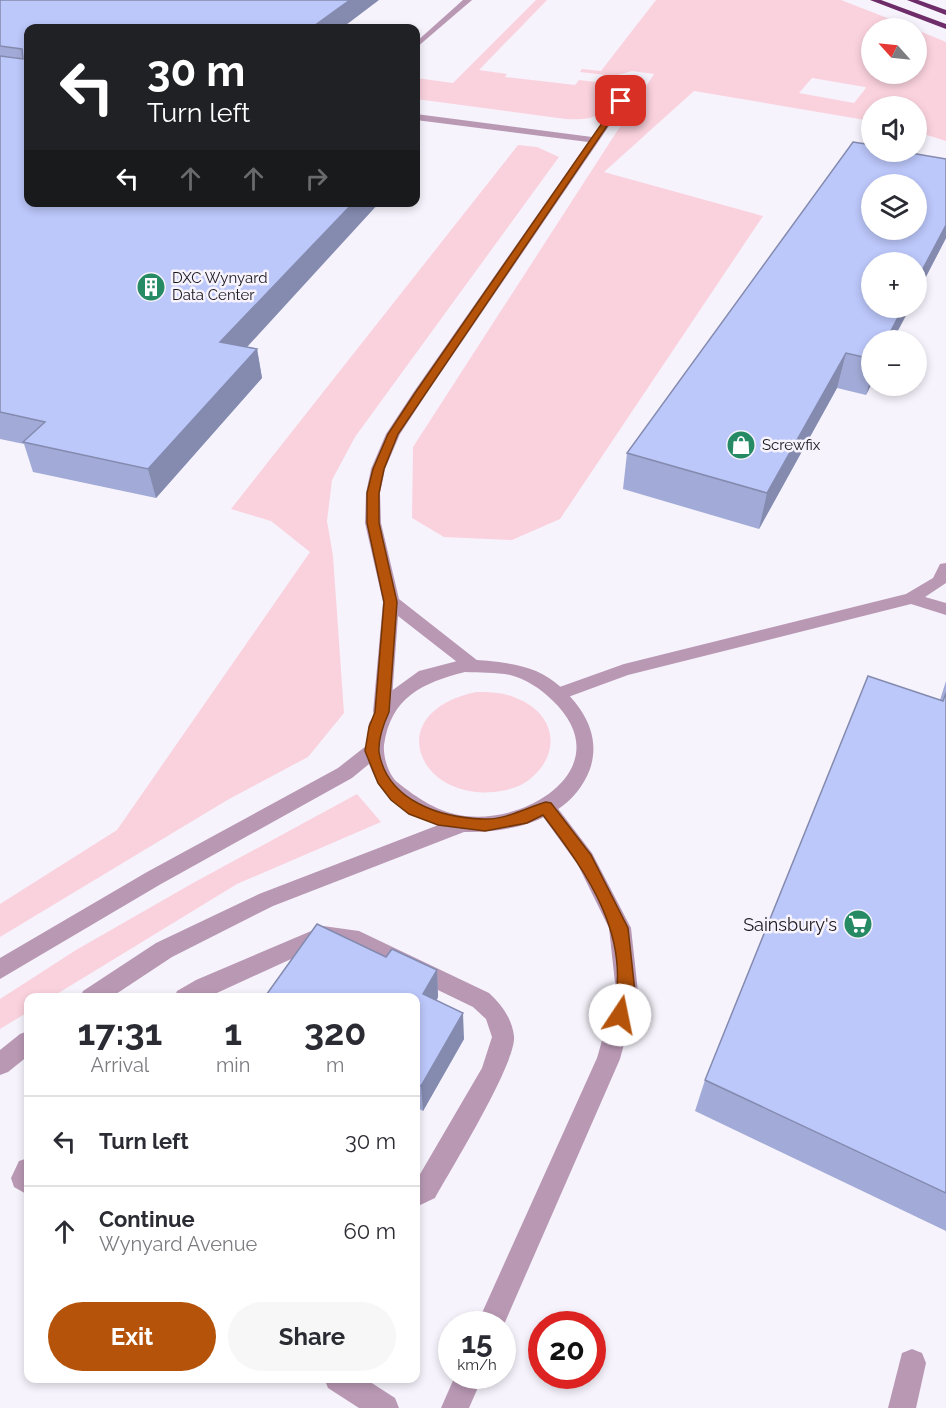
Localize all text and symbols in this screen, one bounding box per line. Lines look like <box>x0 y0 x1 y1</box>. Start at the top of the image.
north arrow <box>861 18 927 84</box>
map controls <box>861 18 927 396</box>
text: 30 m <box>147 47 245 96</box>
icon: left <box>48 48 126 126</box>
pin <box>595 75 646 126</box>
icon: arrive <box>604 84 637 117</box>
button: sound <box>861 96 927 162</box>
text: Turn left <box>147 97 250 128</box>
icon: left <box>111 162 144 195</box>
icon: ahead <box>174 162 207 195</box>
icon: ahead <box>237 162 270 195</box>
icon: right <box>300 162 333 195</box>
button: layers <box>861 174 927 240</box>
button: + <box>861 252 927 318</box>
place label: DXC Wynyard Data Center <box>172 269 268 304</box>
building icon: DXC Wynyard Data Center <box>135 271 167 303</box>
button: − <box>861 330 927 396</box>
shop icon: Screwfix <box>725 429 757 461</box>
place label: Screwfix <box>762 436 821 454</box>
supermarket icon: Sainsbury's <box>842 908 874 940</box>
place label: Sainsbury's <box>743 914 837 935</box>
position arrow <box>588 983 652 1047</box>
text: 17:31 <box>78 1011 162 1053</box>
text: 1 <box>224 1011 242 1053</box>
text: 320 <box>304 1011 366 1053</box>
text: Arrival <box>91 1053 149 1077</box>
text: min <box>216 1053 250 1077</box>
text: m <box>326 1053 344 1077</box>
icon: left <box>48 1125 81 1158</box>
text: Turn left <box>99 1128 189 1154</box>
text: 30 m <box>345 1128 396 1154</box>
text: Continue <box>99 1206 195 1232</box>
icon: ahead <box>48 1215 81 1248</box>
text: 60 m <box>343 1218 396 1244</box>
text: Wynyard Avenue <box>99 1232 257 1256</box>
button: Exit <box>48 1302 216 1371</box>
button: Share <box>228 1302 396 1371</box>
speed limit sign: 20 <box>528 1311 606 1389</box>
text: 15 <box>461 1325 493 1360</box>
text: km/h <box>457 1356 497 1374</box>

